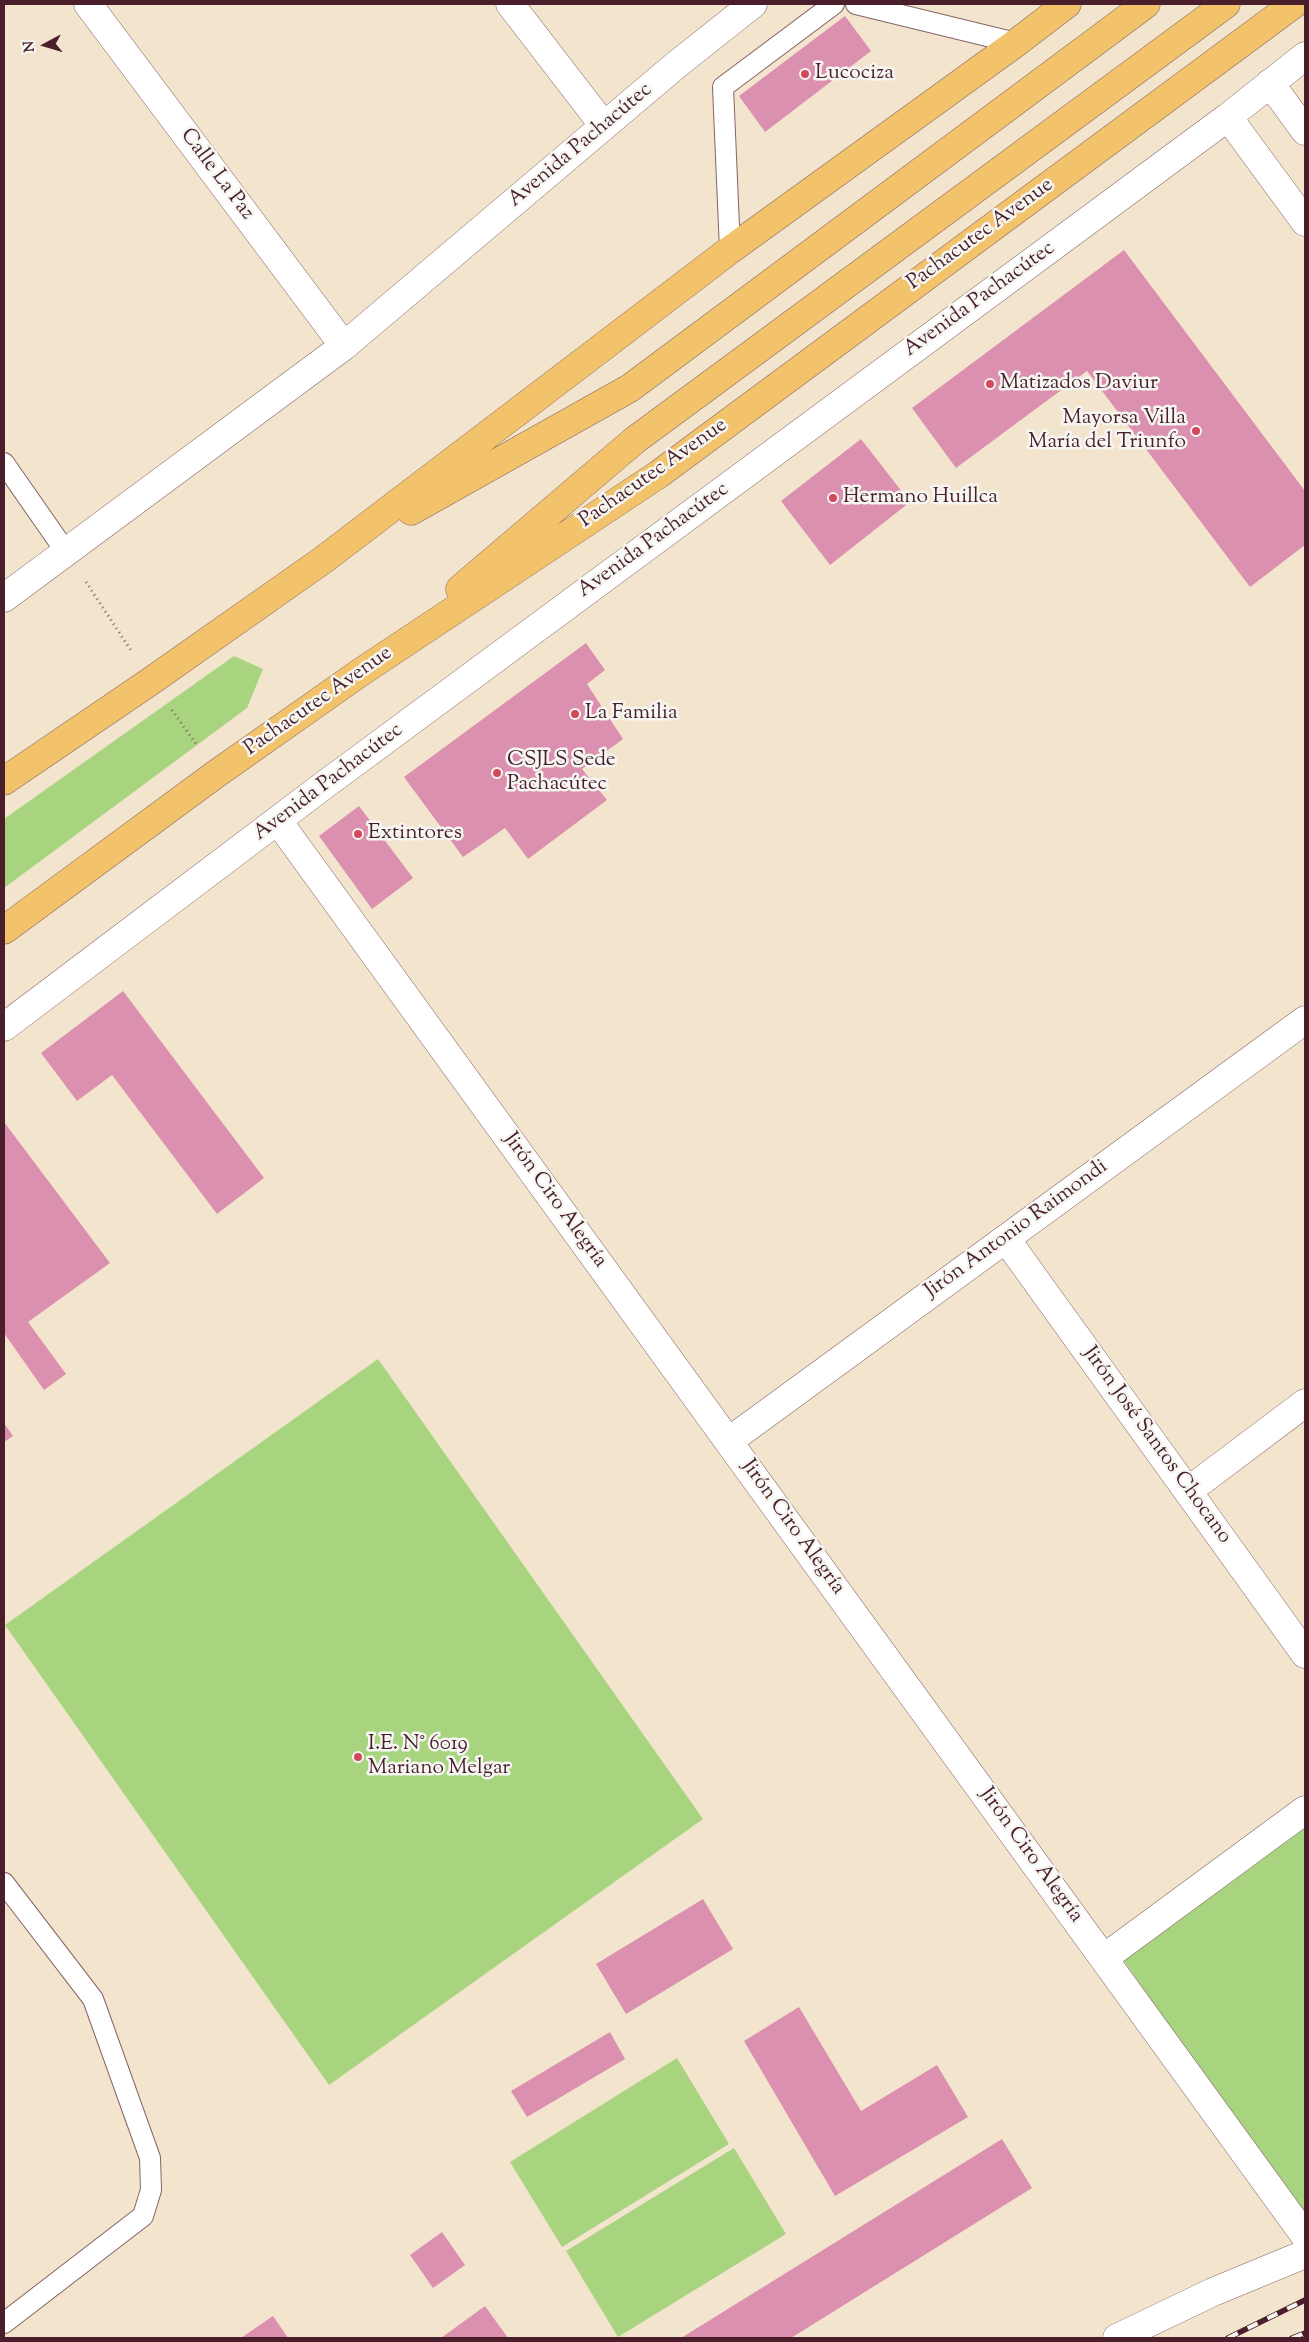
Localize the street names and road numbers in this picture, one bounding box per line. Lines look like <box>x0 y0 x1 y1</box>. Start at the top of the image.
street label: Avenida Pachacútec <box>504 78 658 214</box>
street label: Calle La Paz <box>173 124 259 226</box>
street label: Pachacutec Avenue <box>903 173 1059 297</box>
street label: Avenida Pachacútec <box>900 237 1060 363</box>
street label: Pachacutec Avenue <box>575 414 733 534</box>
street label: Avenida Pachacútec <box>574 478 734 604</box>
street label: Pachacutec Avenue <box>240 642 398 762</box>
street label: Avenida Pachacútec <box>249 719 409 847</box>
street label: Jirón Ciro Alegría <box>497 1129 611 1273</box>
street label: Jirón Antonio Raimondi <box>921 1155 1113 1305</box>
street label: Jirón José Santos Chocano <box>1076 1343 1236 1549</box>
street label: Jirón Ciro Alegría <box>735 1456 849 1600</box>
street label: Jirón Ciro Alegría <box>973 1784 1087 1928</box>

